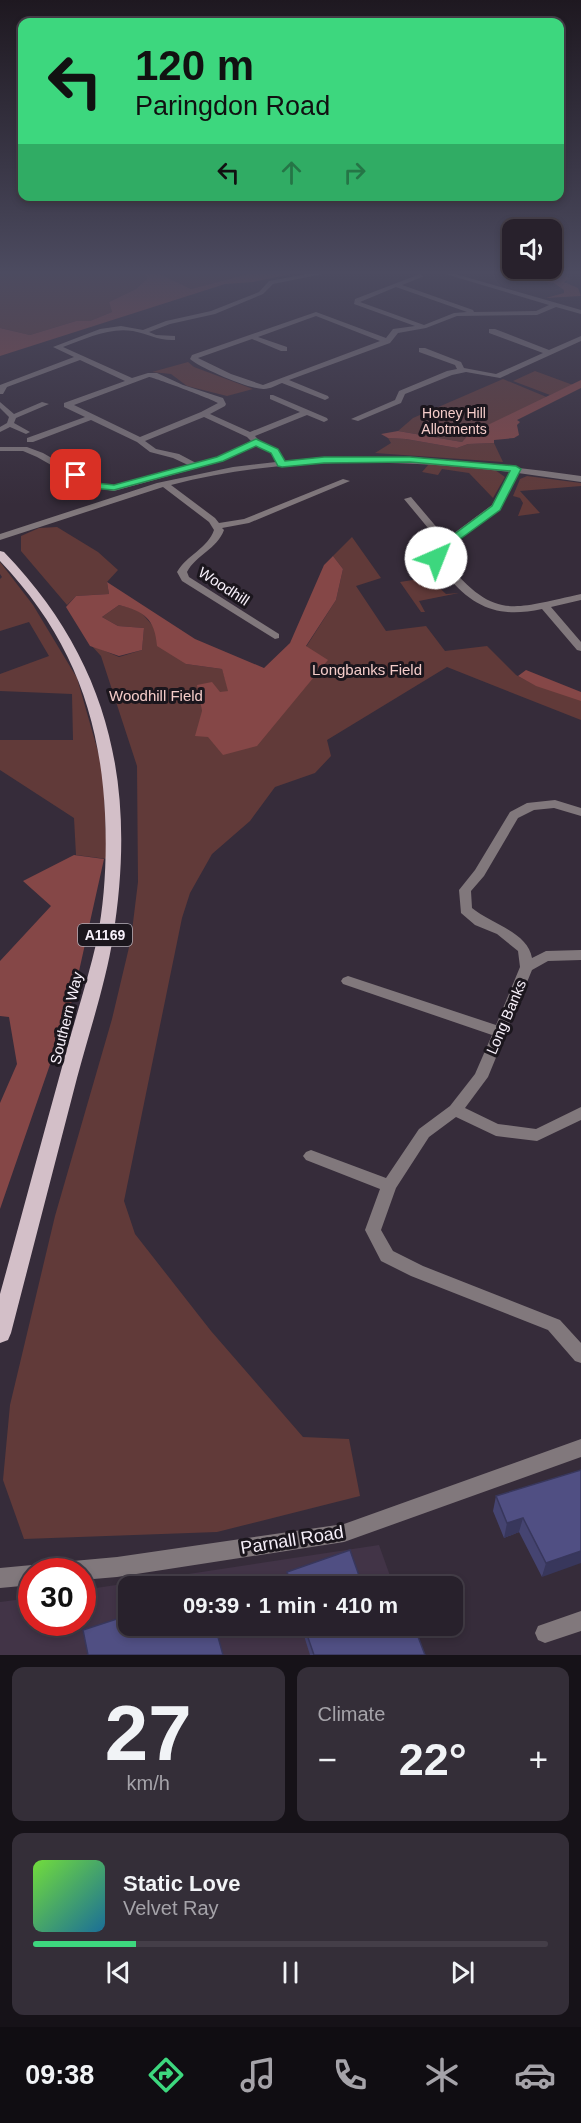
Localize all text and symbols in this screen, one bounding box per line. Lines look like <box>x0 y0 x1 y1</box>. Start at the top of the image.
icon: left <box>36 42 114 120</box>
text: 120 m <box>135 42 254 89</box>
text: Paringdon Road <box>135 91 330 121</box>
icon: left <box>212 156 245 189</box>
icon: ahead <box>275 156 308 189</box>
icon: right <box>338 156 371 189</box>
map controls <box>502 219 562 279</box>
button: sound <box>502 219 562 279</box>
park label: Honey Hill Allotments <box>421 405 487 437</box>
pin <box>50 449 101 500</box>
icon: arrive <box>59 458 92 491</box>
position arrow <box>404 526 468 590</box>
street label: Woodhill <box>195 563 253 609</box>
park label: Longbanks Field <box>312 661 422 678</box>
park label: Woodhill Field <box>109 687 203 704</box>
road number: A1169 <box>78 924 132 946</box>
street label: Southern Way <box>46 970 86 1066</box>
street label: Long Banks <box>483 977 529 1057</box>
street label: Parnall Road <box>239 1522 345 1558</box>
speed limit sign: 30 <box>18 1558 96 1636</box>
text: 09:39 · 1 min · 410 m <box>183 1593 398 1618</box>
text: 27 <box>105 1689 192 1777</box>
text: Climate <box>318 1703 385 1725</box>
text: 22° <box>399 1734 467 1785</box>
text: − <box>318 1741 337 1778</box>
text: + <box>529 1741 548 1778</box>
text: km/h <box>127 1772 170 1794</box>
text: Static Love <box>123 1871 240 1896</box>
text: Velvet Ray <box>123 1897 219 1919</box>
icon: previous <box>102 1956 135 1989</box>
icon: pause <box>274 1956 307 1989</box>
icon: next <box>446 1956 479 1989</box>
icon: directions <box>145 2054 187 2096</box>
icon: music <box>237 2054 279 2096</box>
icon: phone <box>329 2054 371 2096</box>
icon: climate <box>421 2054 463 2096</box>
icon: car <box>514 2054 556 2096</box>
text: 09:38 <box>25 2060 94 2090</box>

